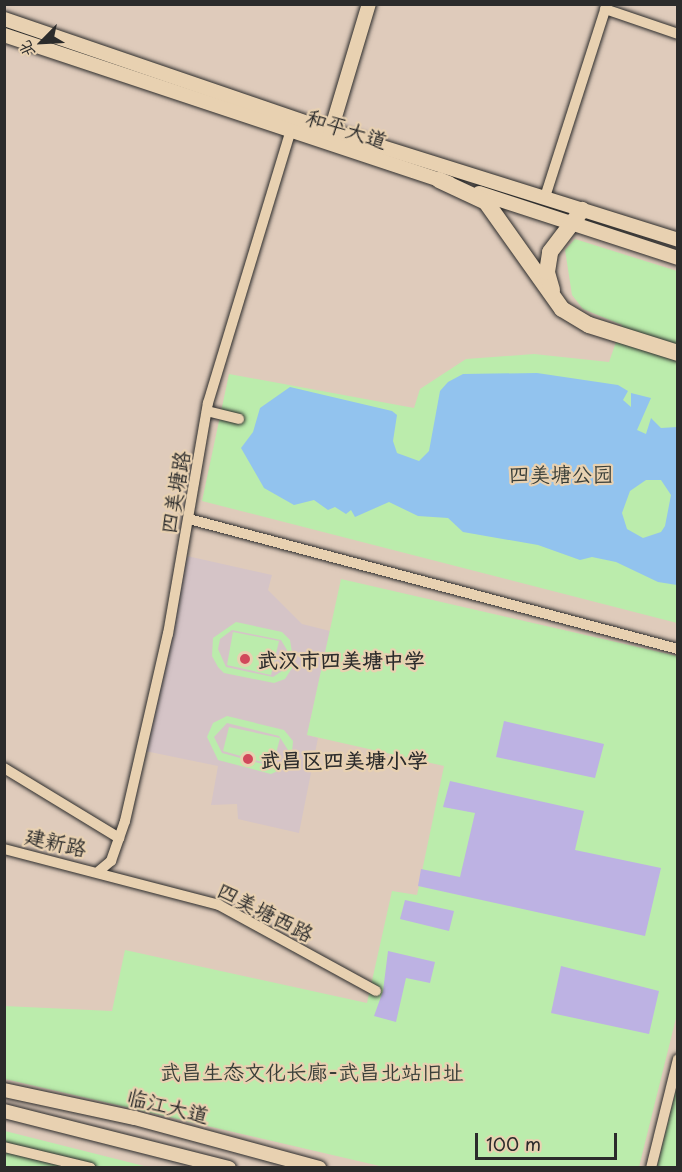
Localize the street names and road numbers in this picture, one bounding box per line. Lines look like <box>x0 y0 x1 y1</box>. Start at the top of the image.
street label: 和平大道 <box>303 103 391 153</box>
street label: 四美塘路 <box>154 448 194 536</box>
street label: 建新路 <box>22 822 90 860</box>
street label: 四美塘西路 <box>214 876 318 946</box>
street label: 临江大道 <box>124 1083 212 1127</box>

